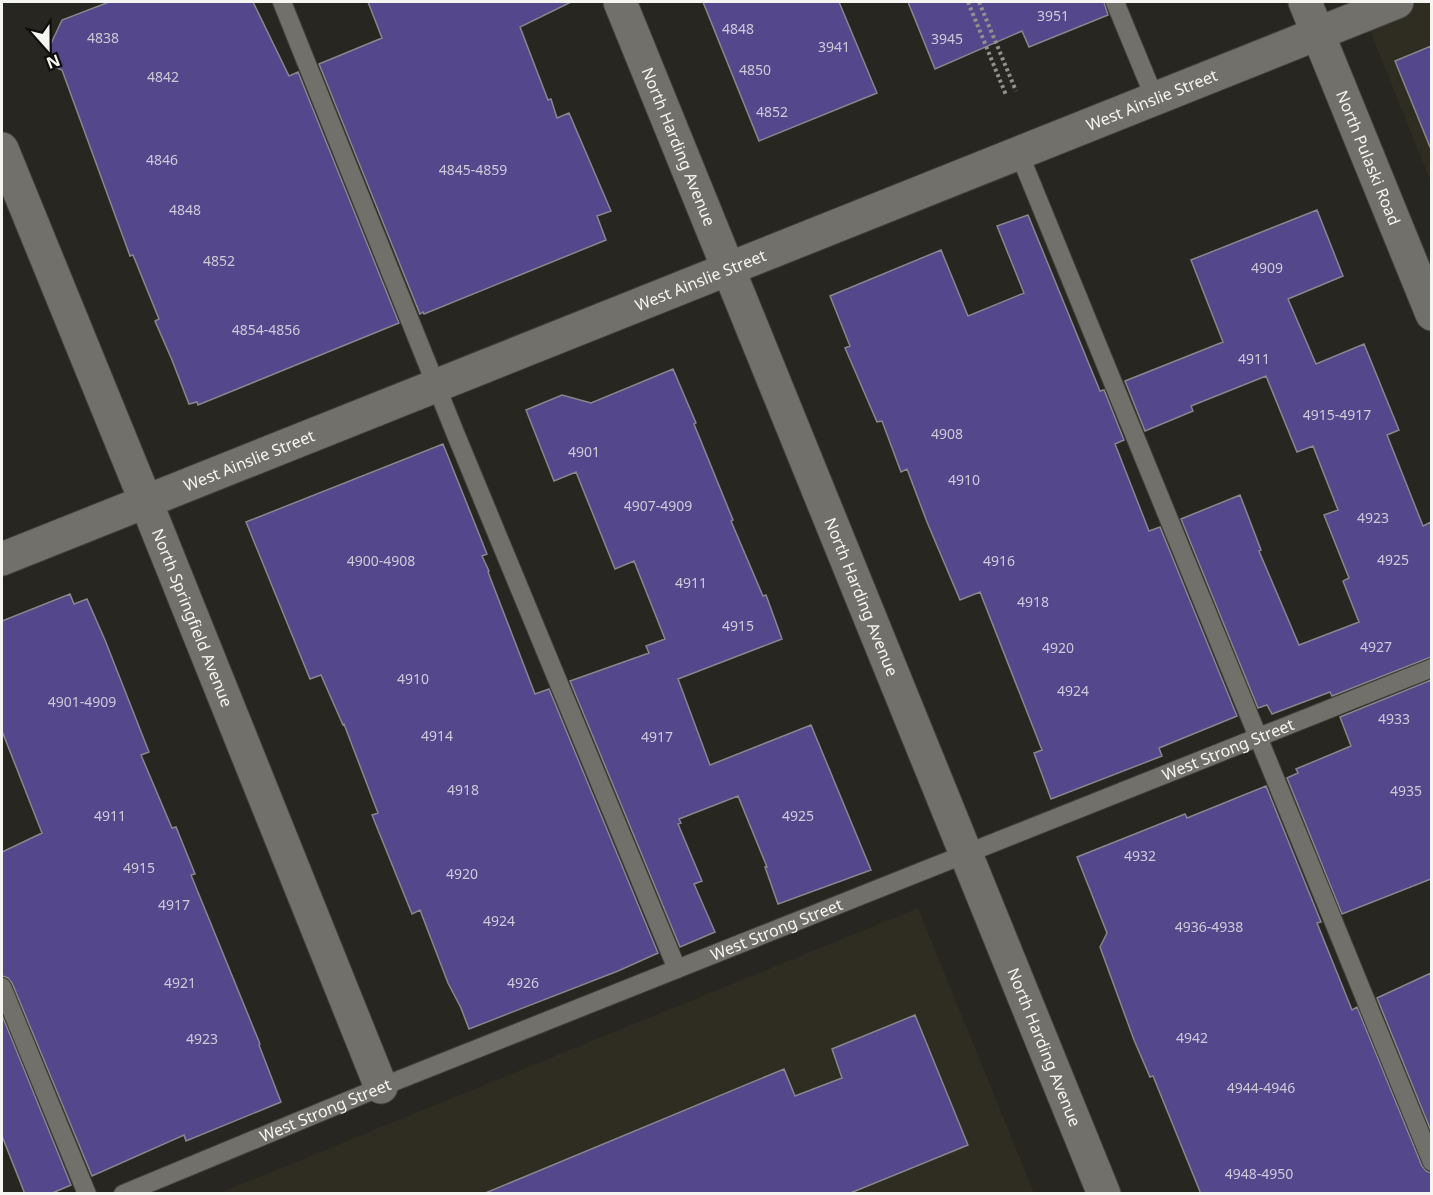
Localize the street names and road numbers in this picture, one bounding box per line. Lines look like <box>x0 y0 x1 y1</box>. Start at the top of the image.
street label: North Harding Avenue <box>637 64 721 229</box>
street label: West Ainslie Street <box>1083 64 1221 136</box>
street label: North Pulaski Road <box>1331 87 1406 228</box>
street label: West Ainslie Street <box>632 244 769 316</box>
street label: West Ainslie Street <box>180 424 318 496</box>
street label: North Harding Avenue <box>819 514 904 680</box>
street label: North Springfield Avenue <box>147 525 238 710</box>
street label: West Strong Street <box>1159 713 1297 786</box>
street label: West Strong Street <box>707 893 846 966</box>
street label: North Harding Avenue <box>1002 964 1086 1130</box>
street label: West Strong Street <box>256 1073 394 1147</box>

